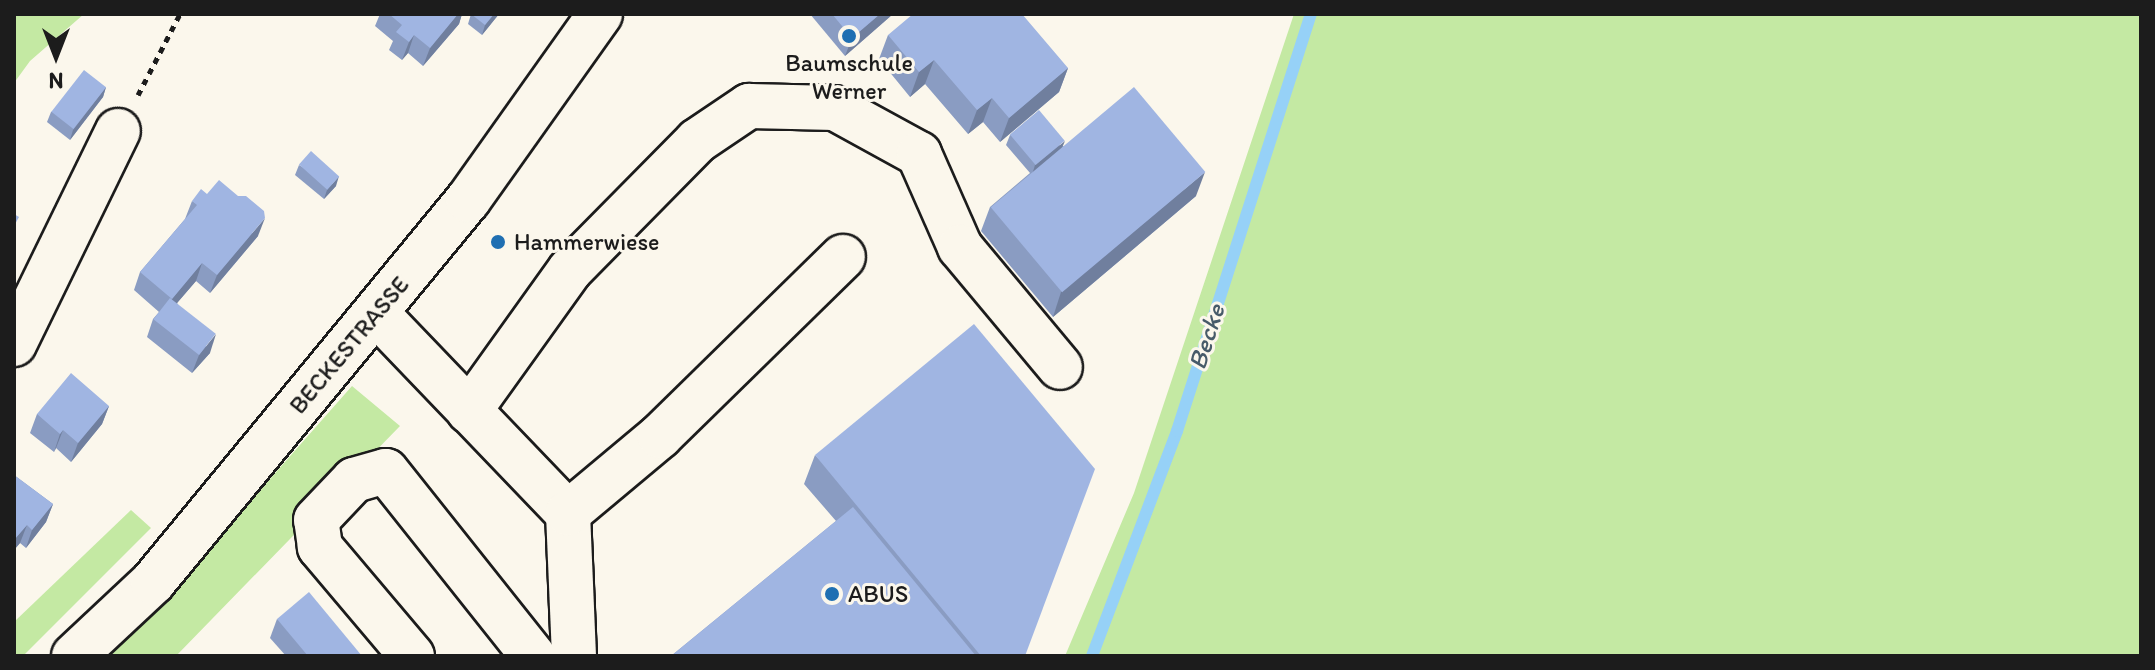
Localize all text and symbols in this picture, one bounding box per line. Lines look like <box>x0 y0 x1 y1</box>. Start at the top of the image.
north arrow <box>16 16 96 96</box>
marker: Baumschule Werner <box>840 27 858 45</box>
place label: Baumschule Werner <box>785 49 913 105</box>
text: N <box>49 67 63 94</box>
place label: Hammerwiese <box>514 228 660 256</box>
marker: Hammerwiese <box>489 233 507 251</box>
street label: BECKESTRASSE <box>283 271 415 419</box>
water label: Becke <box>1182 300 1232 374</box>
place label: ABUS <box>848 580 908 608</box>
marker: ABUS <box>823 585 841 603</box>

